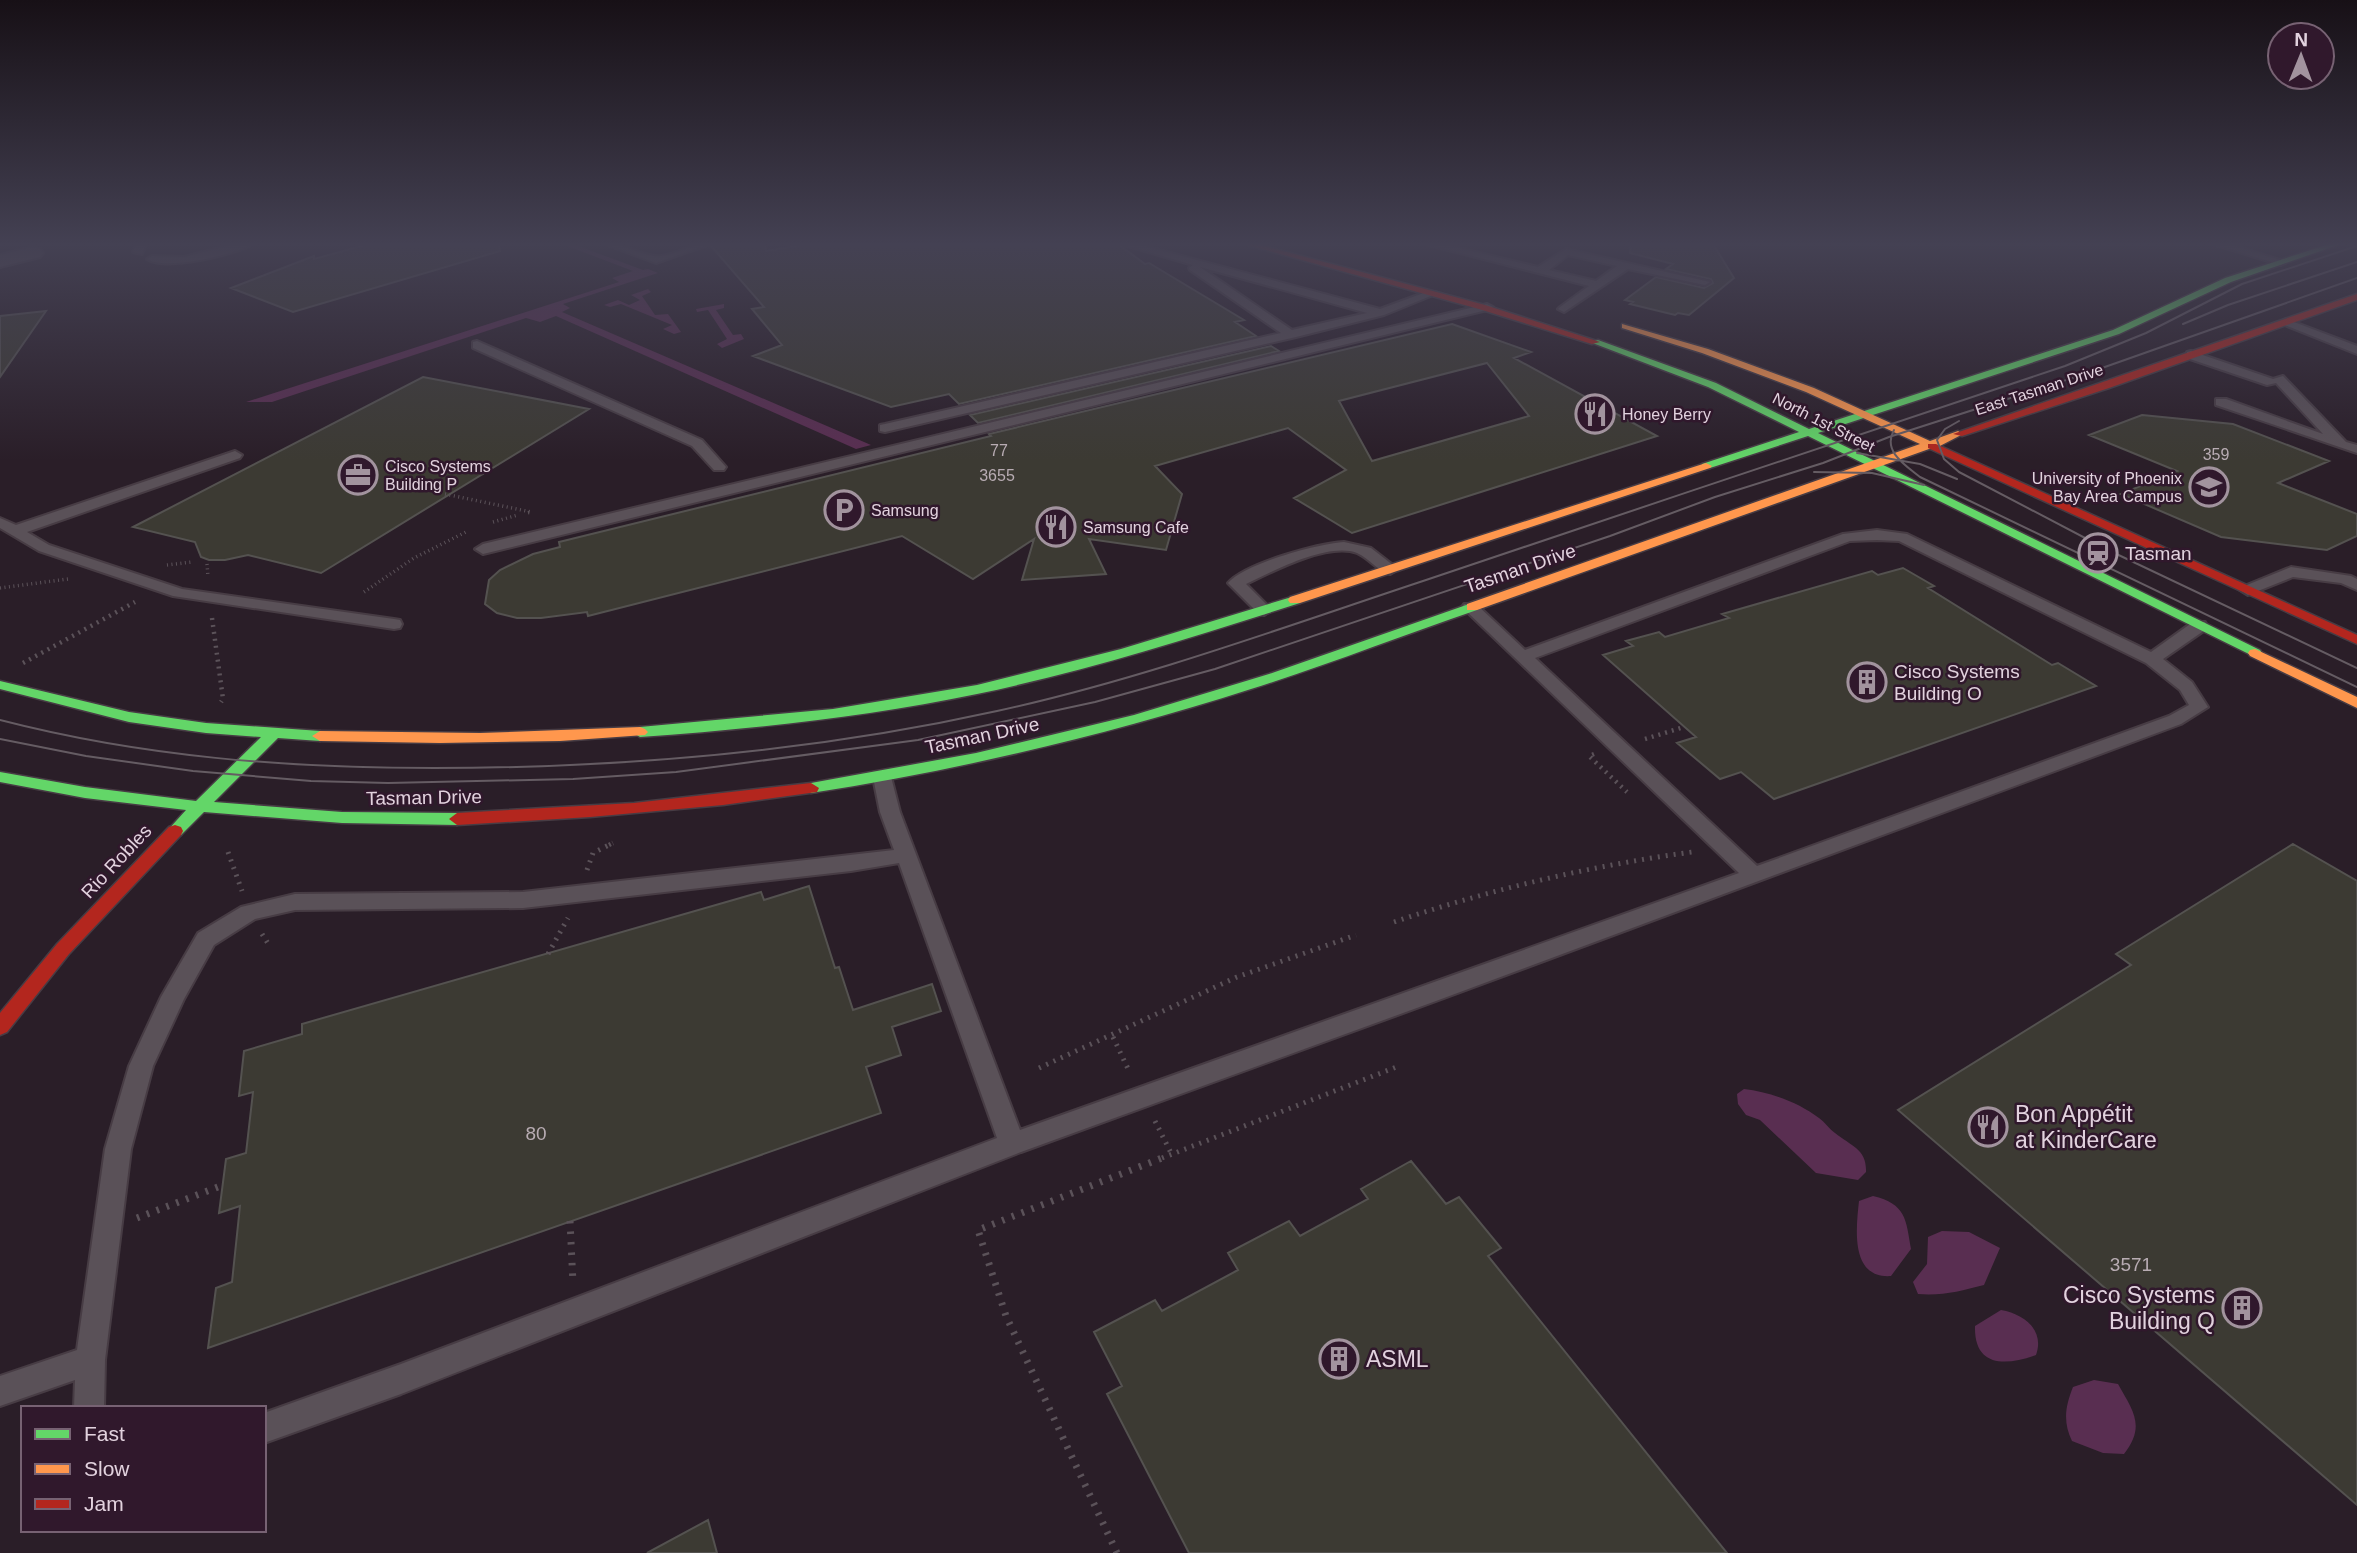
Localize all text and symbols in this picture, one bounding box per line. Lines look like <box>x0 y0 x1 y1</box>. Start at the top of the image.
north arrow <box>2266 21 2336 91</box>
text: N <box>2294 29 2308 50</box>
street label: East Tasman Drive <box>1973 361 2106 418</box>
street label: North 1st Street <box>1770 389 1878 456</box>
restaurant icon: Honey Berry <box>1574 393 1616 435</box>
place label: Honey Berry <box>1622 406 1711 423</box>
house number: 77 <box>990 442 1008 459</box>
house number: 359 <box>2203 446 2229 463</box>
office icon: Cisco Systems Building P <box>337 454 379 496</box>
place label: Cisco Systems Building P <box>385 458 491 493</box>
school or university icon: University of Phoenix Bay Area Campus <box>2188 466 2230 508</box>
house number: 3655 <box>979 467 1015 484</box>
place label: University of Phoenix Bay Area Campus <box>2032 470 2182 505</box>
parking icon: Samsung <box>823 489 865 531</box>
place label: Samsung <box>871 502 939 519</box>
restaurant icon: Samsung Cafe <box>1035 506 1077 548</box>
place label: Samsung Cafe <box>1083 519 1189 536</box>
station icon: Tasman <box>2077 532 2119 574</box>
street label: Tasman Drive <box>1462 540 1578 597</box>
place label: Tasman <box>2125 543 2192 564</box>
building icon: Cisco Systems Building O <box>1846 661 1888 703</box>
place label: Cisco Systems Building O <box>1894 661 2020 704</box>
street label: Tasman Drive <box>923 713 1041 758</box>
street label: Tasman Drive <box>366 786 482 809</box>
street label: Rio Robles <box>77 820 156 902</box>
place label: Bon Appétit at KinderCare <box>2015 1101 2157 1153</box>
restaurant icon: Bon Appétit at KinderCare <box>1967 1106 2009 1148</box>
house number: 80 <box>525 1123 547 1144</box>
house number: 3571 <box>2110 1254 2152 1275</box>
place label: Cisco Systems Building Q <box>2063 1282 2215 1334</box>
building icon: Cisco Systems Building Q <box>2221 1287 2263 1329</box>
building icon: ASML <box>1318 1338 1360 1380</box>
place label: ASML <box>1366 1346 1429 1372</box>
legend <box>21 1406 266 1532</box>
text: Fast <box>84 1422 125 1445</box>
text: Slow <box>84 1457 130 1480</box>
text: Jam <box>84 1492 124 1515</box>

